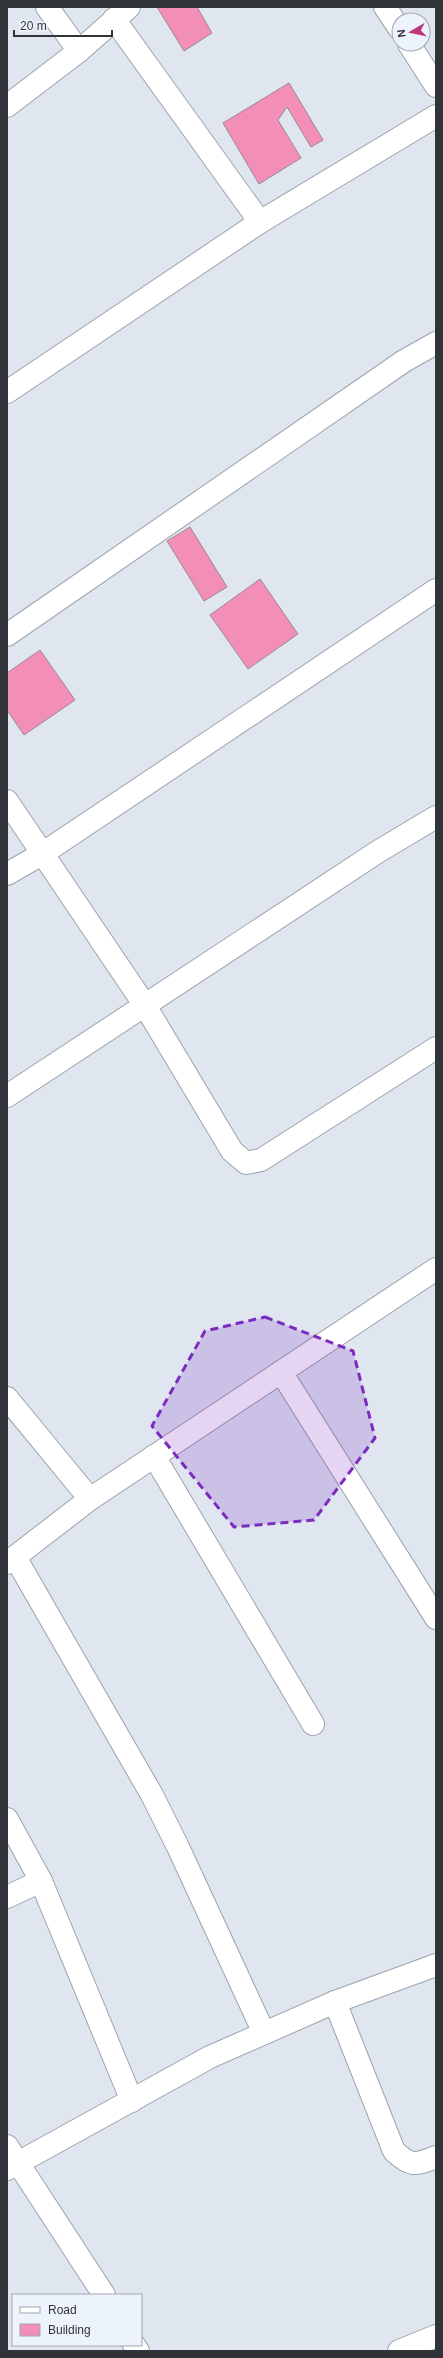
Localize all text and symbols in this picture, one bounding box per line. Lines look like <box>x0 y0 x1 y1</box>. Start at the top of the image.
scale bar <box>14 12 112 38</box>
north arrow <box>391 12 431 52</box>
text: 20 m <box>20 19 47 33</box>
text: N <box>395 29 408 38</box>
legend <box>12 2294 142 2346</box>
text: Road <box>48 2303 77 2317</box>
text: Building <box>48 2323 91 2337</box>

